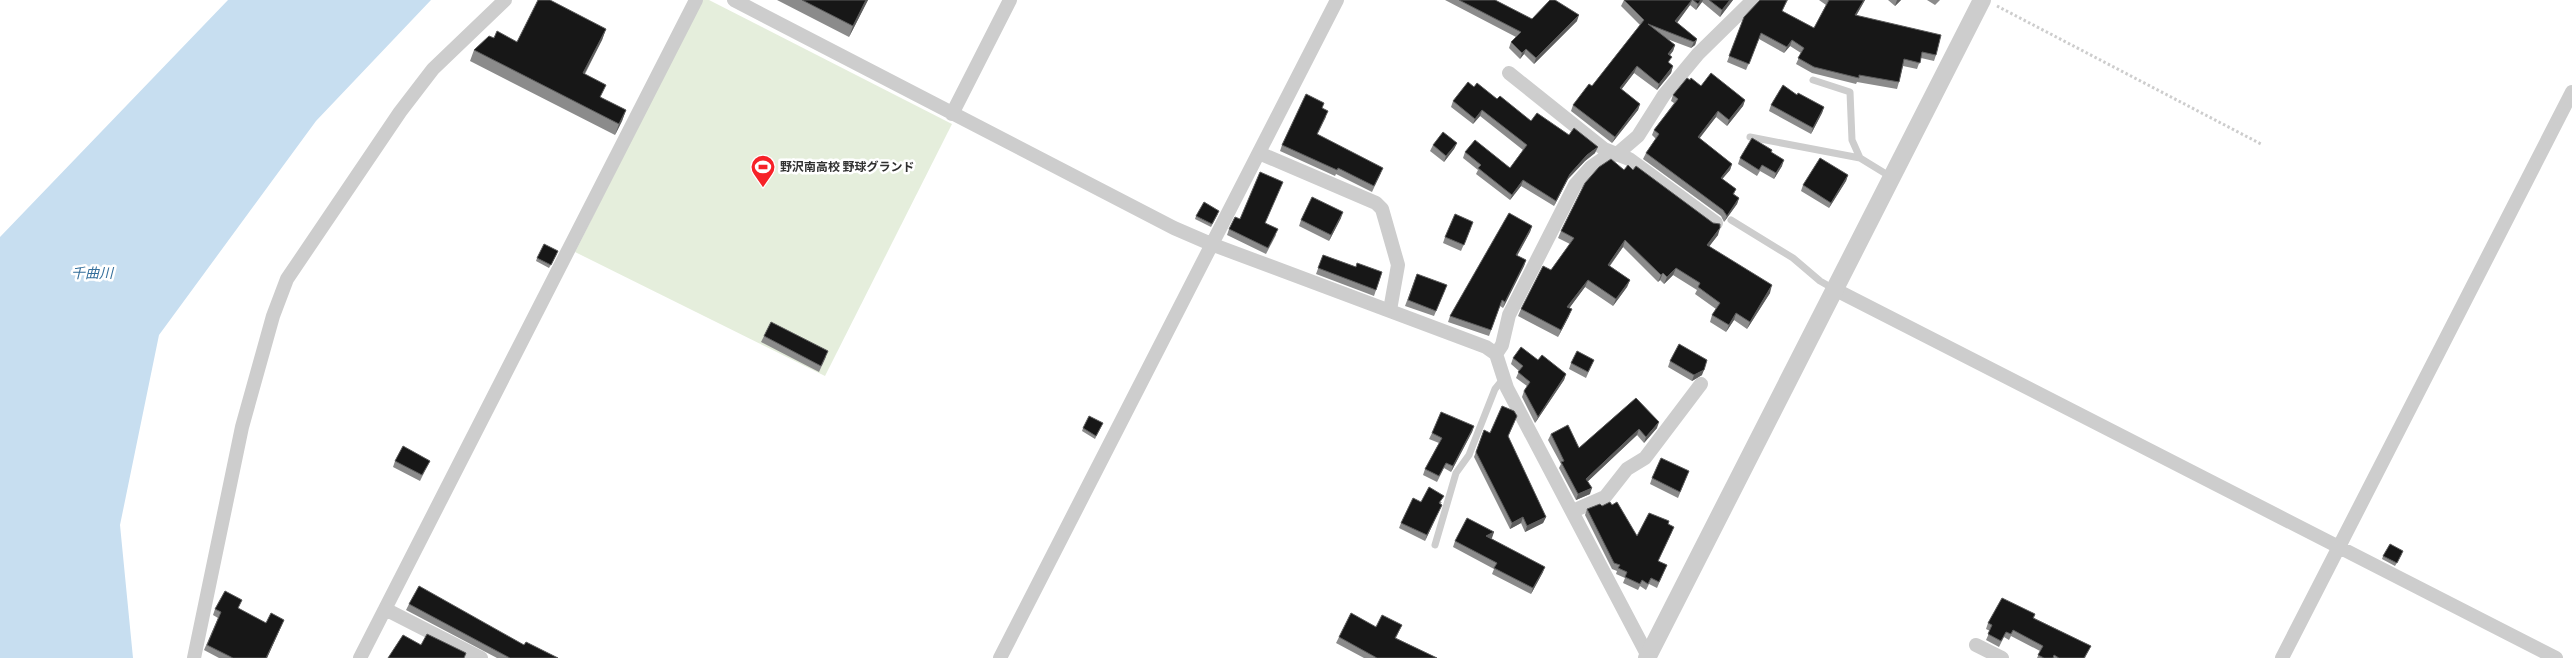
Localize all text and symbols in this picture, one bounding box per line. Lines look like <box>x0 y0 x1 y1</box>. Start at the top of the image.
sports icon: 野沢南高校 野球グランド <box>750 154 776 188</box>
place label: 野沢南高校 野球グランド <box>780 159 914 176</box>
water label: 千曲川 <box>71 264 115 284</box>

